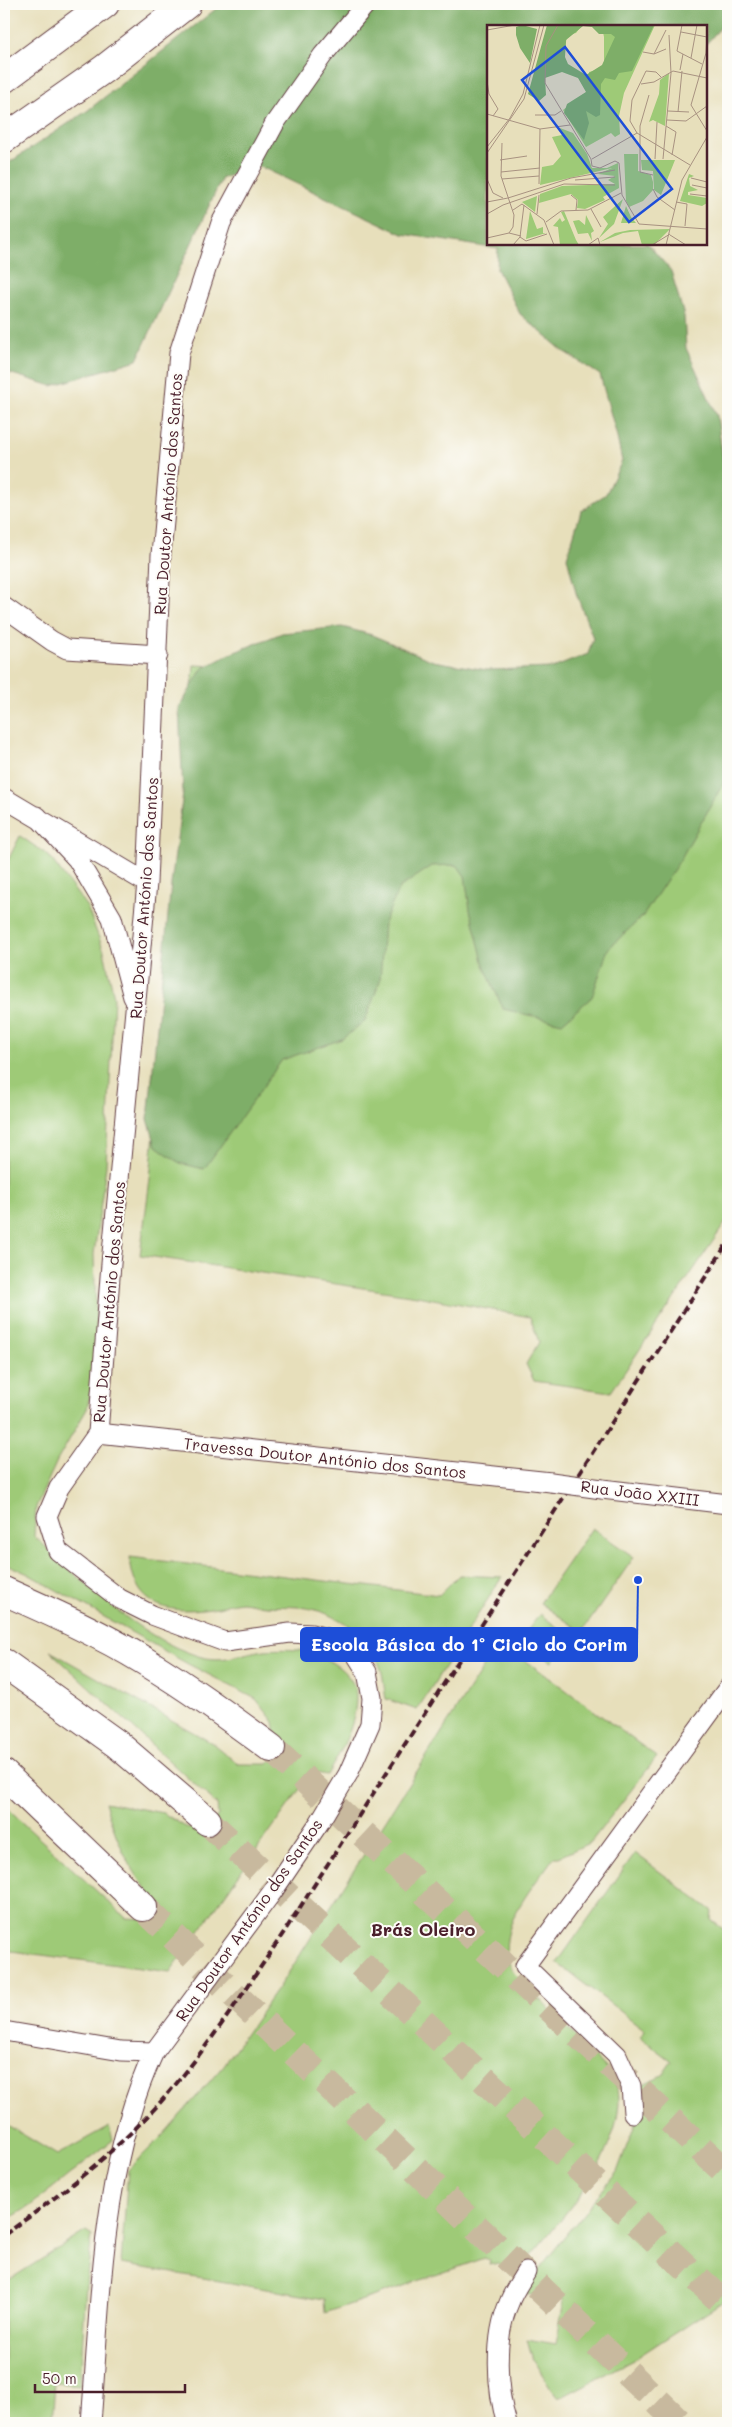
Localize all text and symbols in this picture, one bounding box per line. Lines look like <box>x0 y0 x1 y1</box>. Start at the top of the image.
inset map <box>487 25 707 245</box>
street label: Rua Doutor António dos Santos <box>149 372 186 616</box>
street label: Rua Doutor António dos Santos <box>125 776 162 1020</box>
street label: Rua Doutor António dos Santos <box>87 1180 130 1424</box>
street label: Travessa Doutor António dos Santos <box>183 1432 468 1483</box>
street label: Rua João XXIII <box>580 1475 701 1510</box>
callout: Escola Básica do 1º Ciclo do Corim <box>301 1628 637 1661</box>
text: Escola Básica do 1º Ciclo do Corim <box>311 1632 627 1656</box>
street label: Rua Doutor António dos Santos <box>170 1814 327 2025</box>
district label: Brás Oleiro <box>371 1917 475 1941</box>
scale bar <box>35 2362 185 2394</box>
text: 50 m <box>42 2368 77 2388</box>

